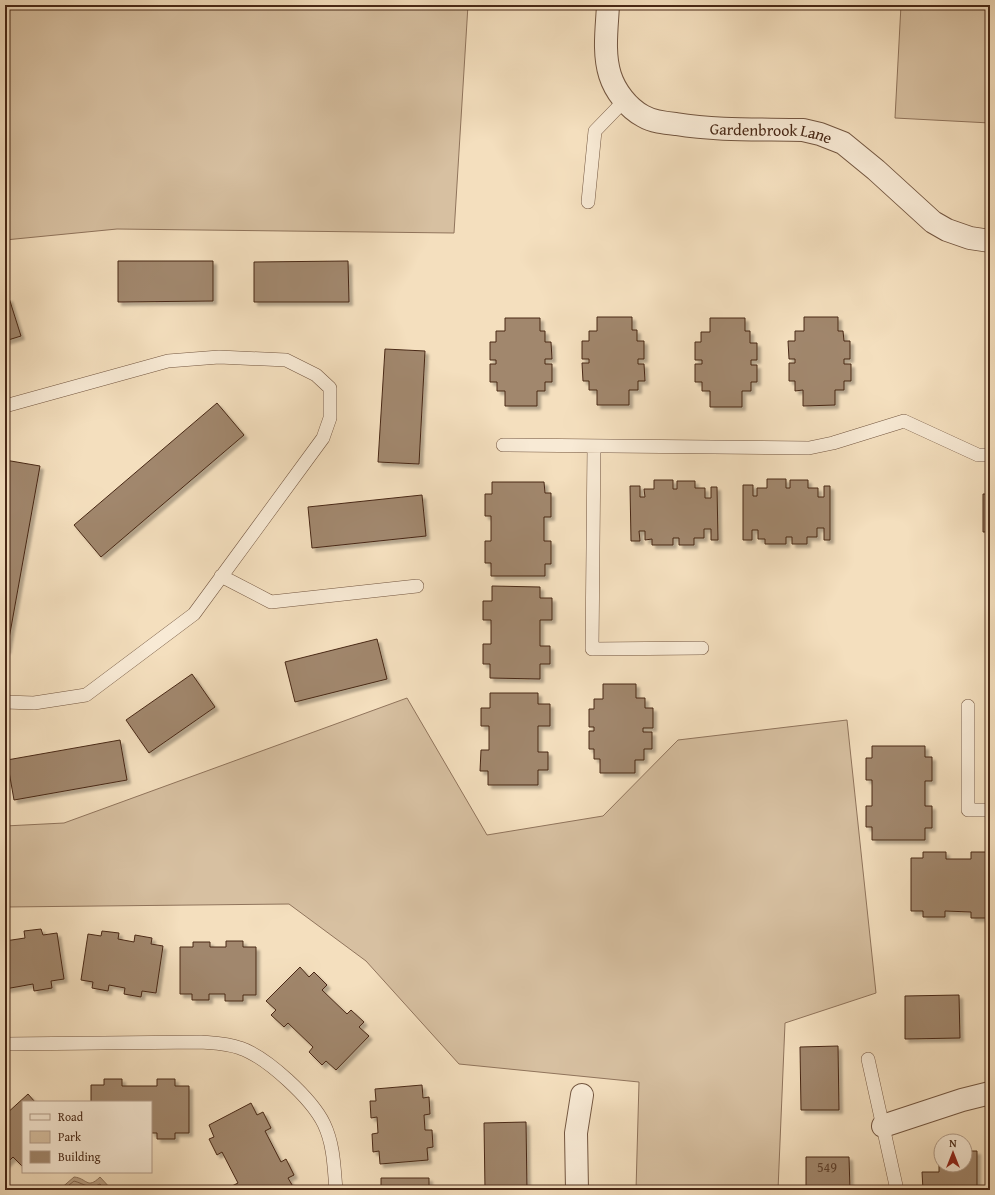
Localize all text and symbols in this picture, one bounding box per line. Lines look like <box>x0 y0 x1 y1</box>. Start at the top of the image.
street label: Gardenbrook Lane <box>709 116 836 150</box>
legend <box>22 1101 152 1173</box>
text: Road <box>58 1108 84 1125</box>
text: Park <box>58 1128 82 1145</box>
north arrow <box>933 1133 973 1173</box>
text: N <box>949 1135 957 1151</box>
text: Building <box>58 1148 101 1165</box>
house number: 549 <box>817 1157 837 1177</box>

